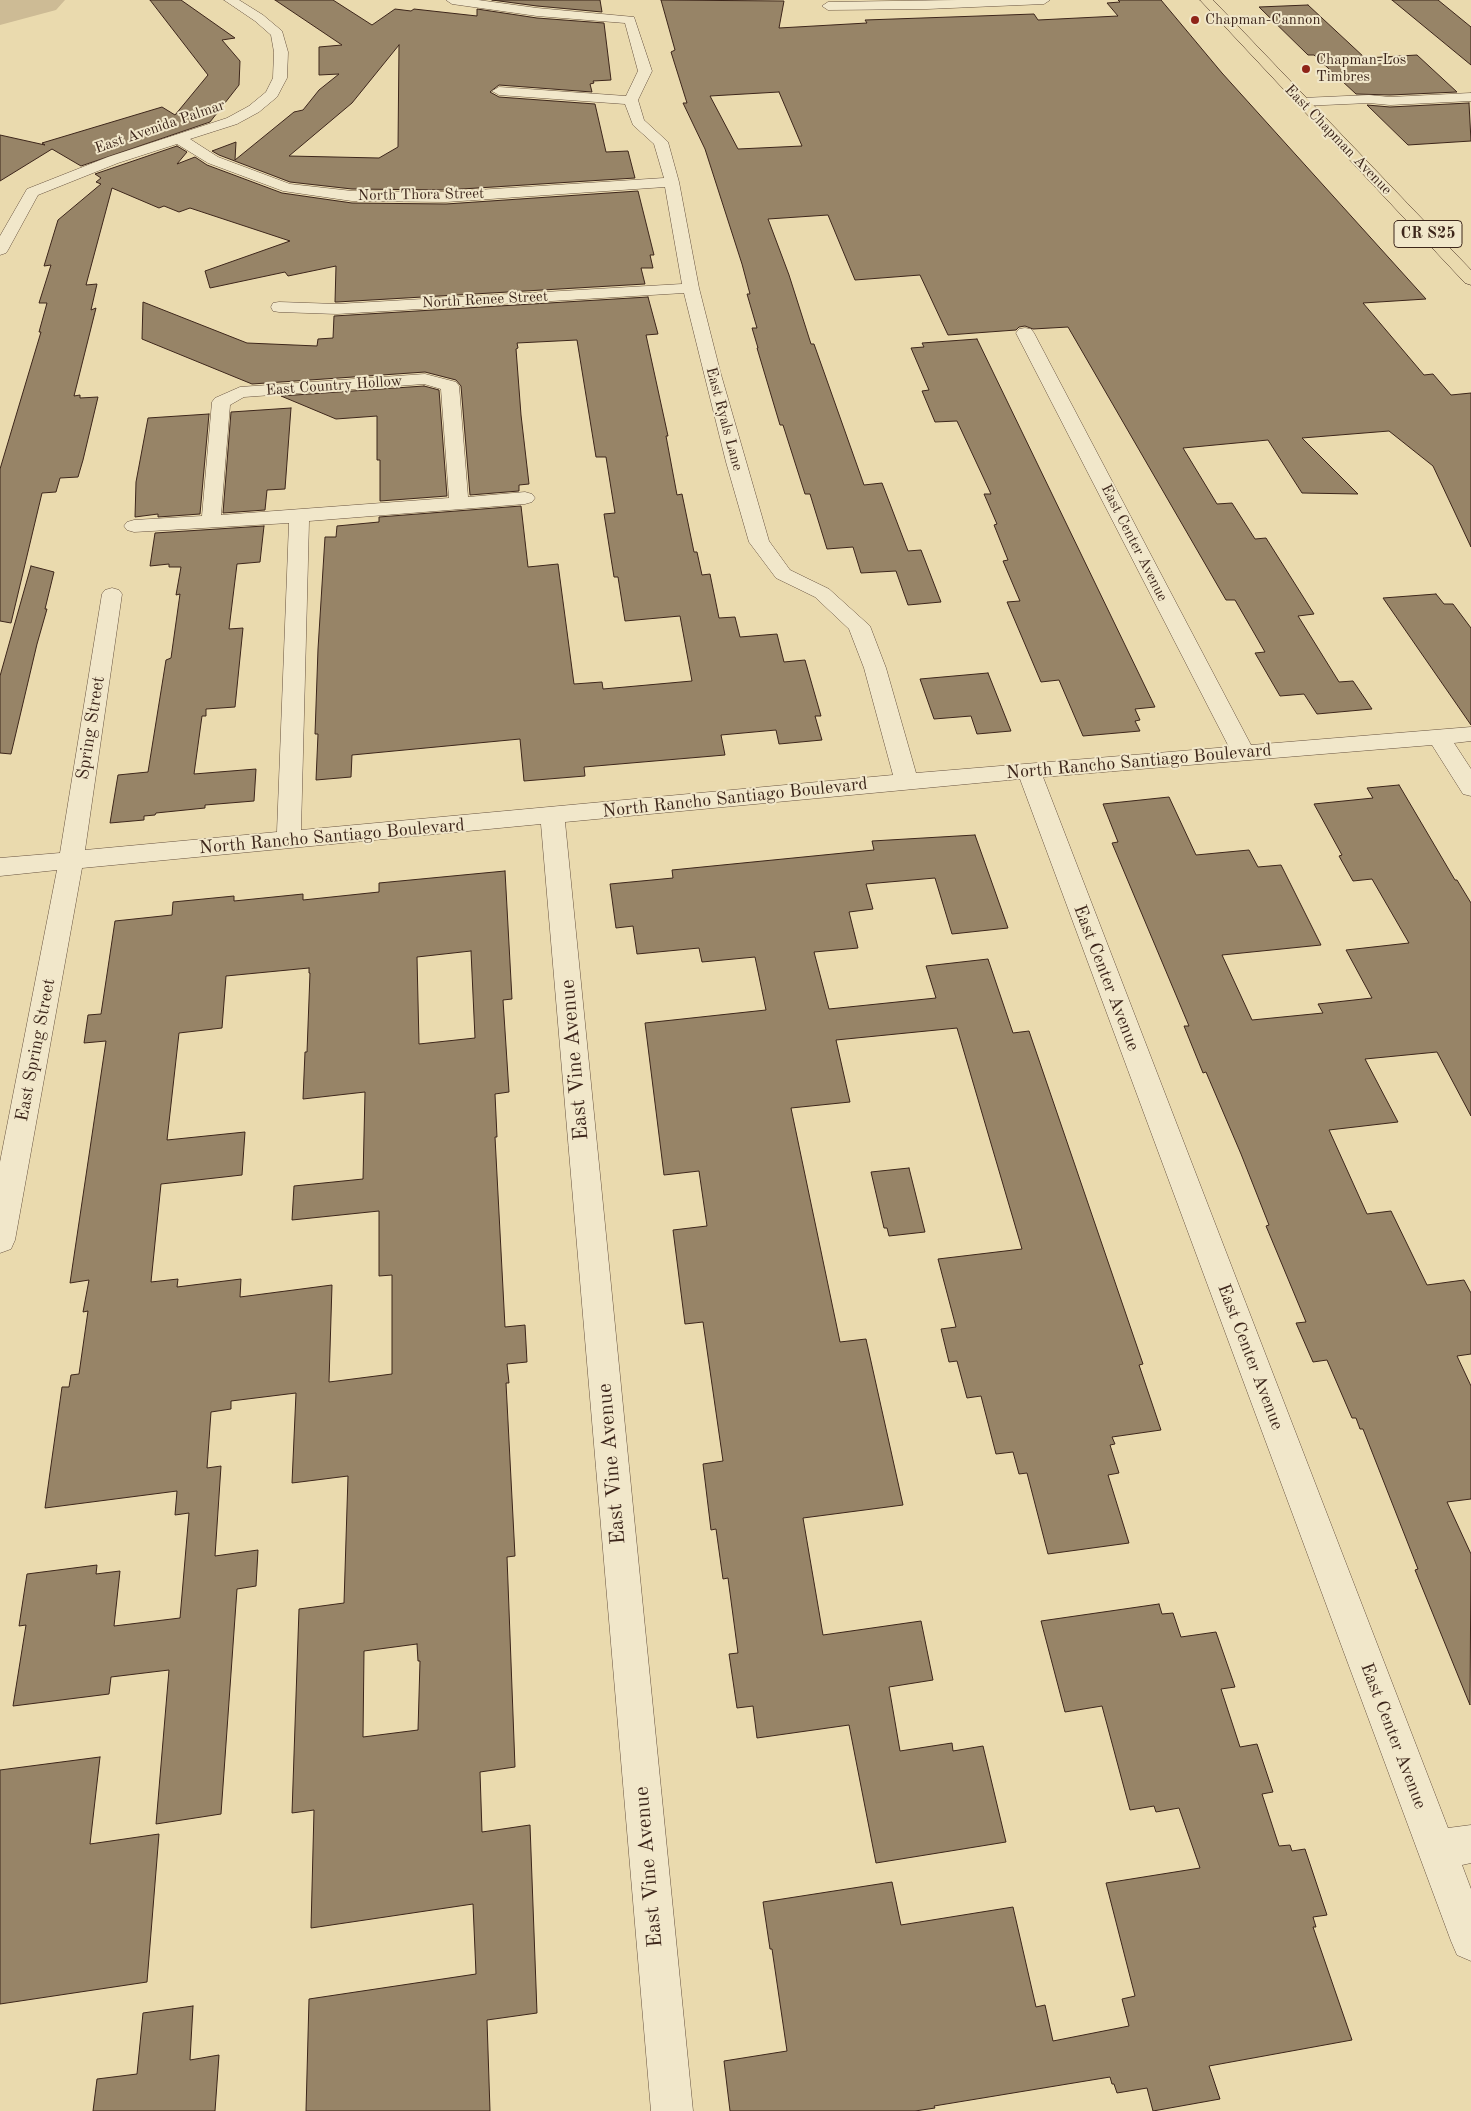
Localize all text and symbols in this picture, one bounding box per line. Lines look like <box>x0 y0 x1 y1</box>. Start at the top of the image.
place label: Chapman-Cannon <box>1205 11 1321 29</box>
marker: Chapman-Cannon <box>1189 14 1201 26</box>
place label: Chapman-Los Timbres <box>1316 51 1406 86</box>
marker: Chapman-Los Timbres <box>1300 63 1312 75</box>
street label: East Chapman Avenue <box>1281 81 1395 199</box>
street label: East Avenida Palmar <box>93 96 227 158</box>
street label: North Thora Street <box>358 185 484 205</box>
road number: CR S25 <box>1394 220 1462 248</box>
street label: North Renee Street <box>421 288 549 312</box>
street label: East Ryals Lane <box>702 365 746 473</box>
street label: East Country Hollow <box>265 372 403 400</box>
street label: East Center Avenue <box>1097 481 1171 605</box>
street label: Spring Street <box>72 675 110 781</box>
street label: North Rancho Santiago Boulevard <box>1005 740 1273 784</box>
street label: North Rancho Santiago Boulevard <box>601 773 869 823</box>
street label: North Rancho Santiago Boulevard <box>198 815 466 859</box>
street label: East Center Avenue <box>1068 902 1144 1054</box>
street label: East Spring Street <box>12 977 60 1123</box>
street label: East Vine Avenue <box>555 978 595 1142</box>
street label: East Center Avenue <box>1212 1281 1288 1433</box>
street label: East Vine Avenue <box>592 1382 632 1546</box>
street label: East Center Avenue <box>1355 1660 1431 1812</box>
street label: East Vine Avenue <box>629 1785 669 1949</box>

